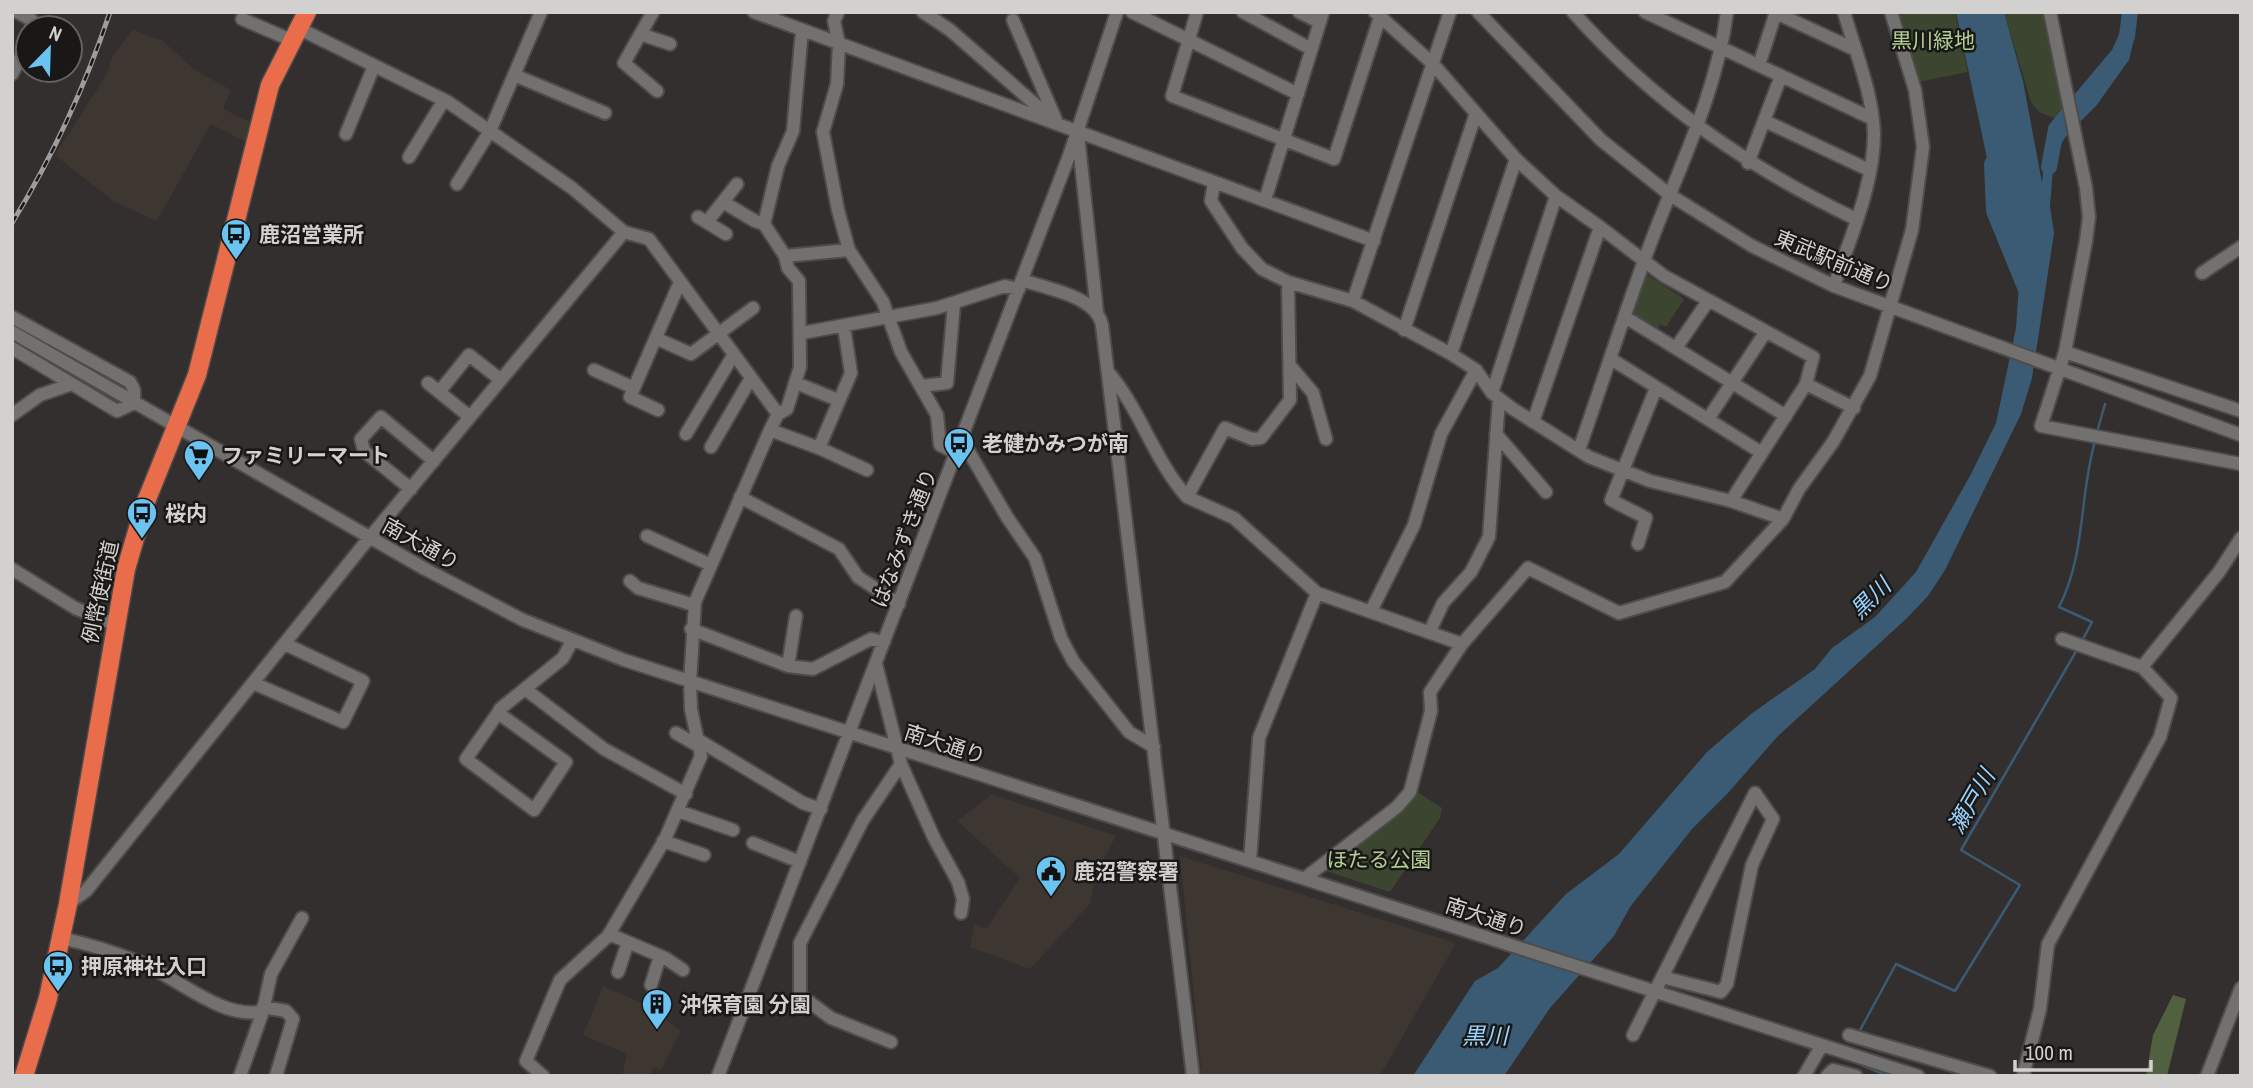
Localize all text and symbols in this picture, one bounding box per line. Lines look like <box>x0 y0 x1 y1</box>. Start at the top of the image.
north arrow <box>14 14 84 84</box>
text: N <box>45 19 66 48</box>
park label: 黒川緑地 <box>1891 26 1975 55</box>
bus stop icon: 鹿沼営業所 <box>219 217 253 261</box>
place label: 鹿沼営業所 <box>259 220 364 249</box>
street label: 東武駅前通り <box>1770 223 1898 299</box>
bus stop icon: 老健かみつが南 <box>942 426 976 470</box>
place label: 老健かみつが南 <box>982 429 1129 458</box>
supermarket icon: ファミリーマート <box>182 438 216 482</box>
place label: ファミリーマート <box>222 441 390 470</box>
street label: はなみずき通り <box>864 464 944 612</box>
bus stop icon: 桜内 <box>125 496 159 540</box>
place label: 桜内 <box>165 499 207 528</box>
street label: 南大通り <box>377 511 465 577</box>
street label: 例幣使街道 <box>75 538 125 646</box>
water label: 黒川 <box>1843 569 1899 625</box>
street label: 南大通り <box>901 717 989 771</box>
water label: 瀬戸川 <box>1940 761 2003 839</box>
park label: ほたる公園 <box>1327 845 1432 874</box>
public building icon: 鹿沼警察署 <box>1034 854 1068 898</box>
place label: 鹿沼警察署 <box>1074 857 1179 886</box>
street label: 南大通り <box>1442 890 1530 944</box>
bus stop icon: 押原神社入口 <box>41 949 75 993</box>
place label: 押原神社入口 <box>81 952 207 981</box>
building icon: 沖保育園 分園 <box>640 987 674 1031</box>
place label: 沖保育園 分園 <box>680 990 811 1019</box>
water label: 黒川 <box>1462 1020 1511 1051</box>
scale bar <box>2015 1028 2152 1072</box>
text: 100 m <box>2025 1038 2073 1067</box>

